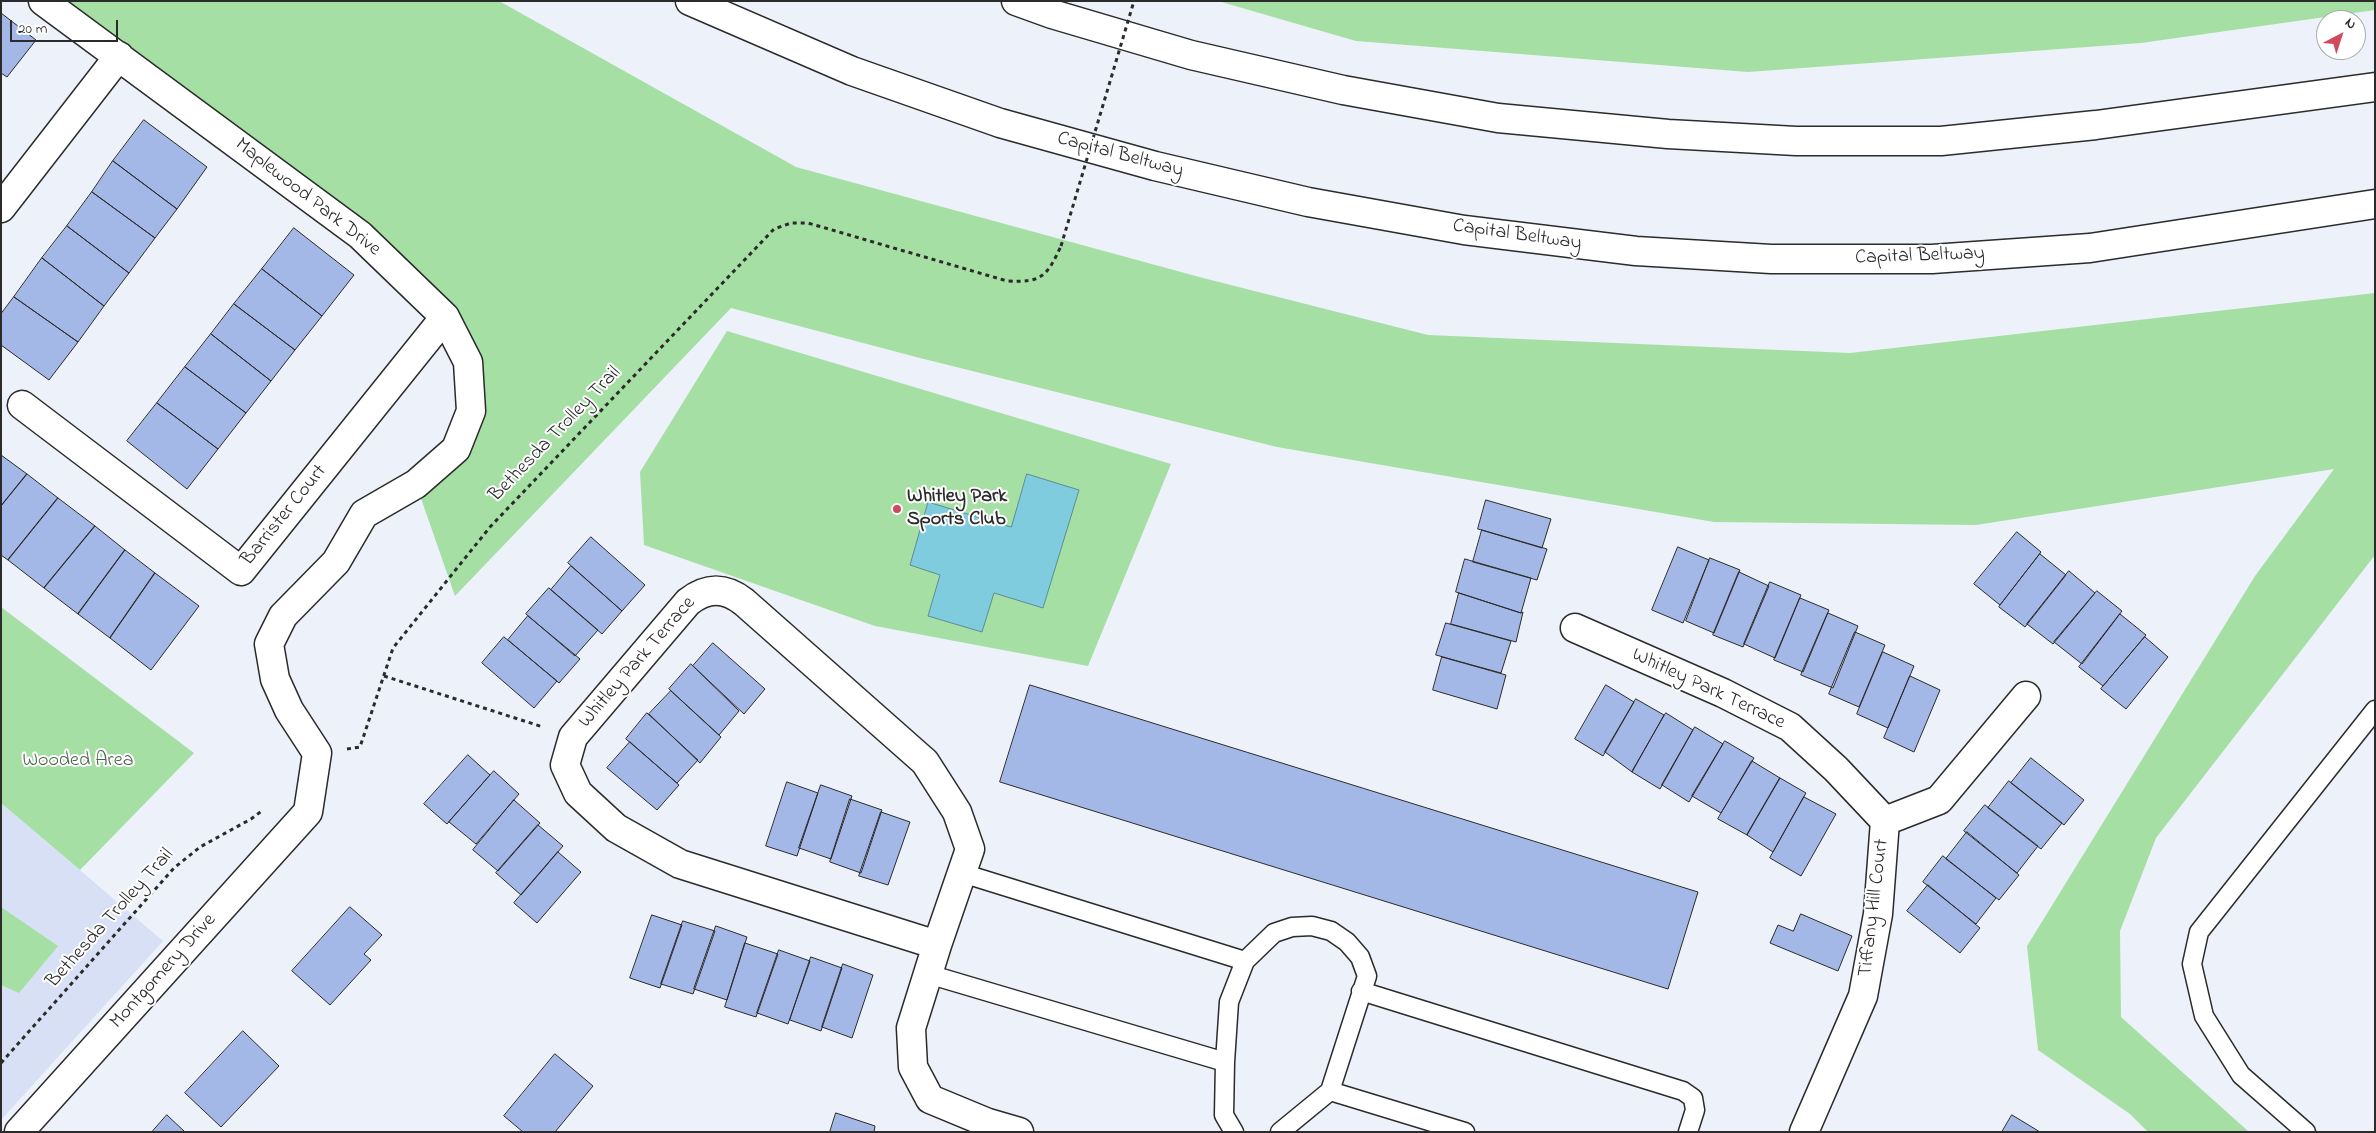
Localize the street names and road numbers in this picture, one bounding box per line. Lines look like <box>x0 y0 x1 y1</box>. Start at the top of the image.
street label: Capital Beltway <box>1054 128 1186 184</box>
street label: Maplewood Park Drive <box>229 134 385 262</box>
street label: Capital Beltway <box>1451 215 1583 257</box>
street label: Capital Beltway <box>1855 243 1985 271</box>
street label: Bethesda Trolley Trail <box>485 362 627 508</box>
street label: Barrister Court <box>237 461 333 571</box>
street label: Whitley Park Terrace <box>574 592 702 734</box>
street label: Whitley Park Terrace <box>1628 644 1788 736</box>
street label: Tiffany Hill Court <box>1855 838 1895 978</box>
street label: Bethesda Trolley Trail <box>42 844 180 994</box>
street label: Montgomery Drive <box>106 909 222 1035</box>

